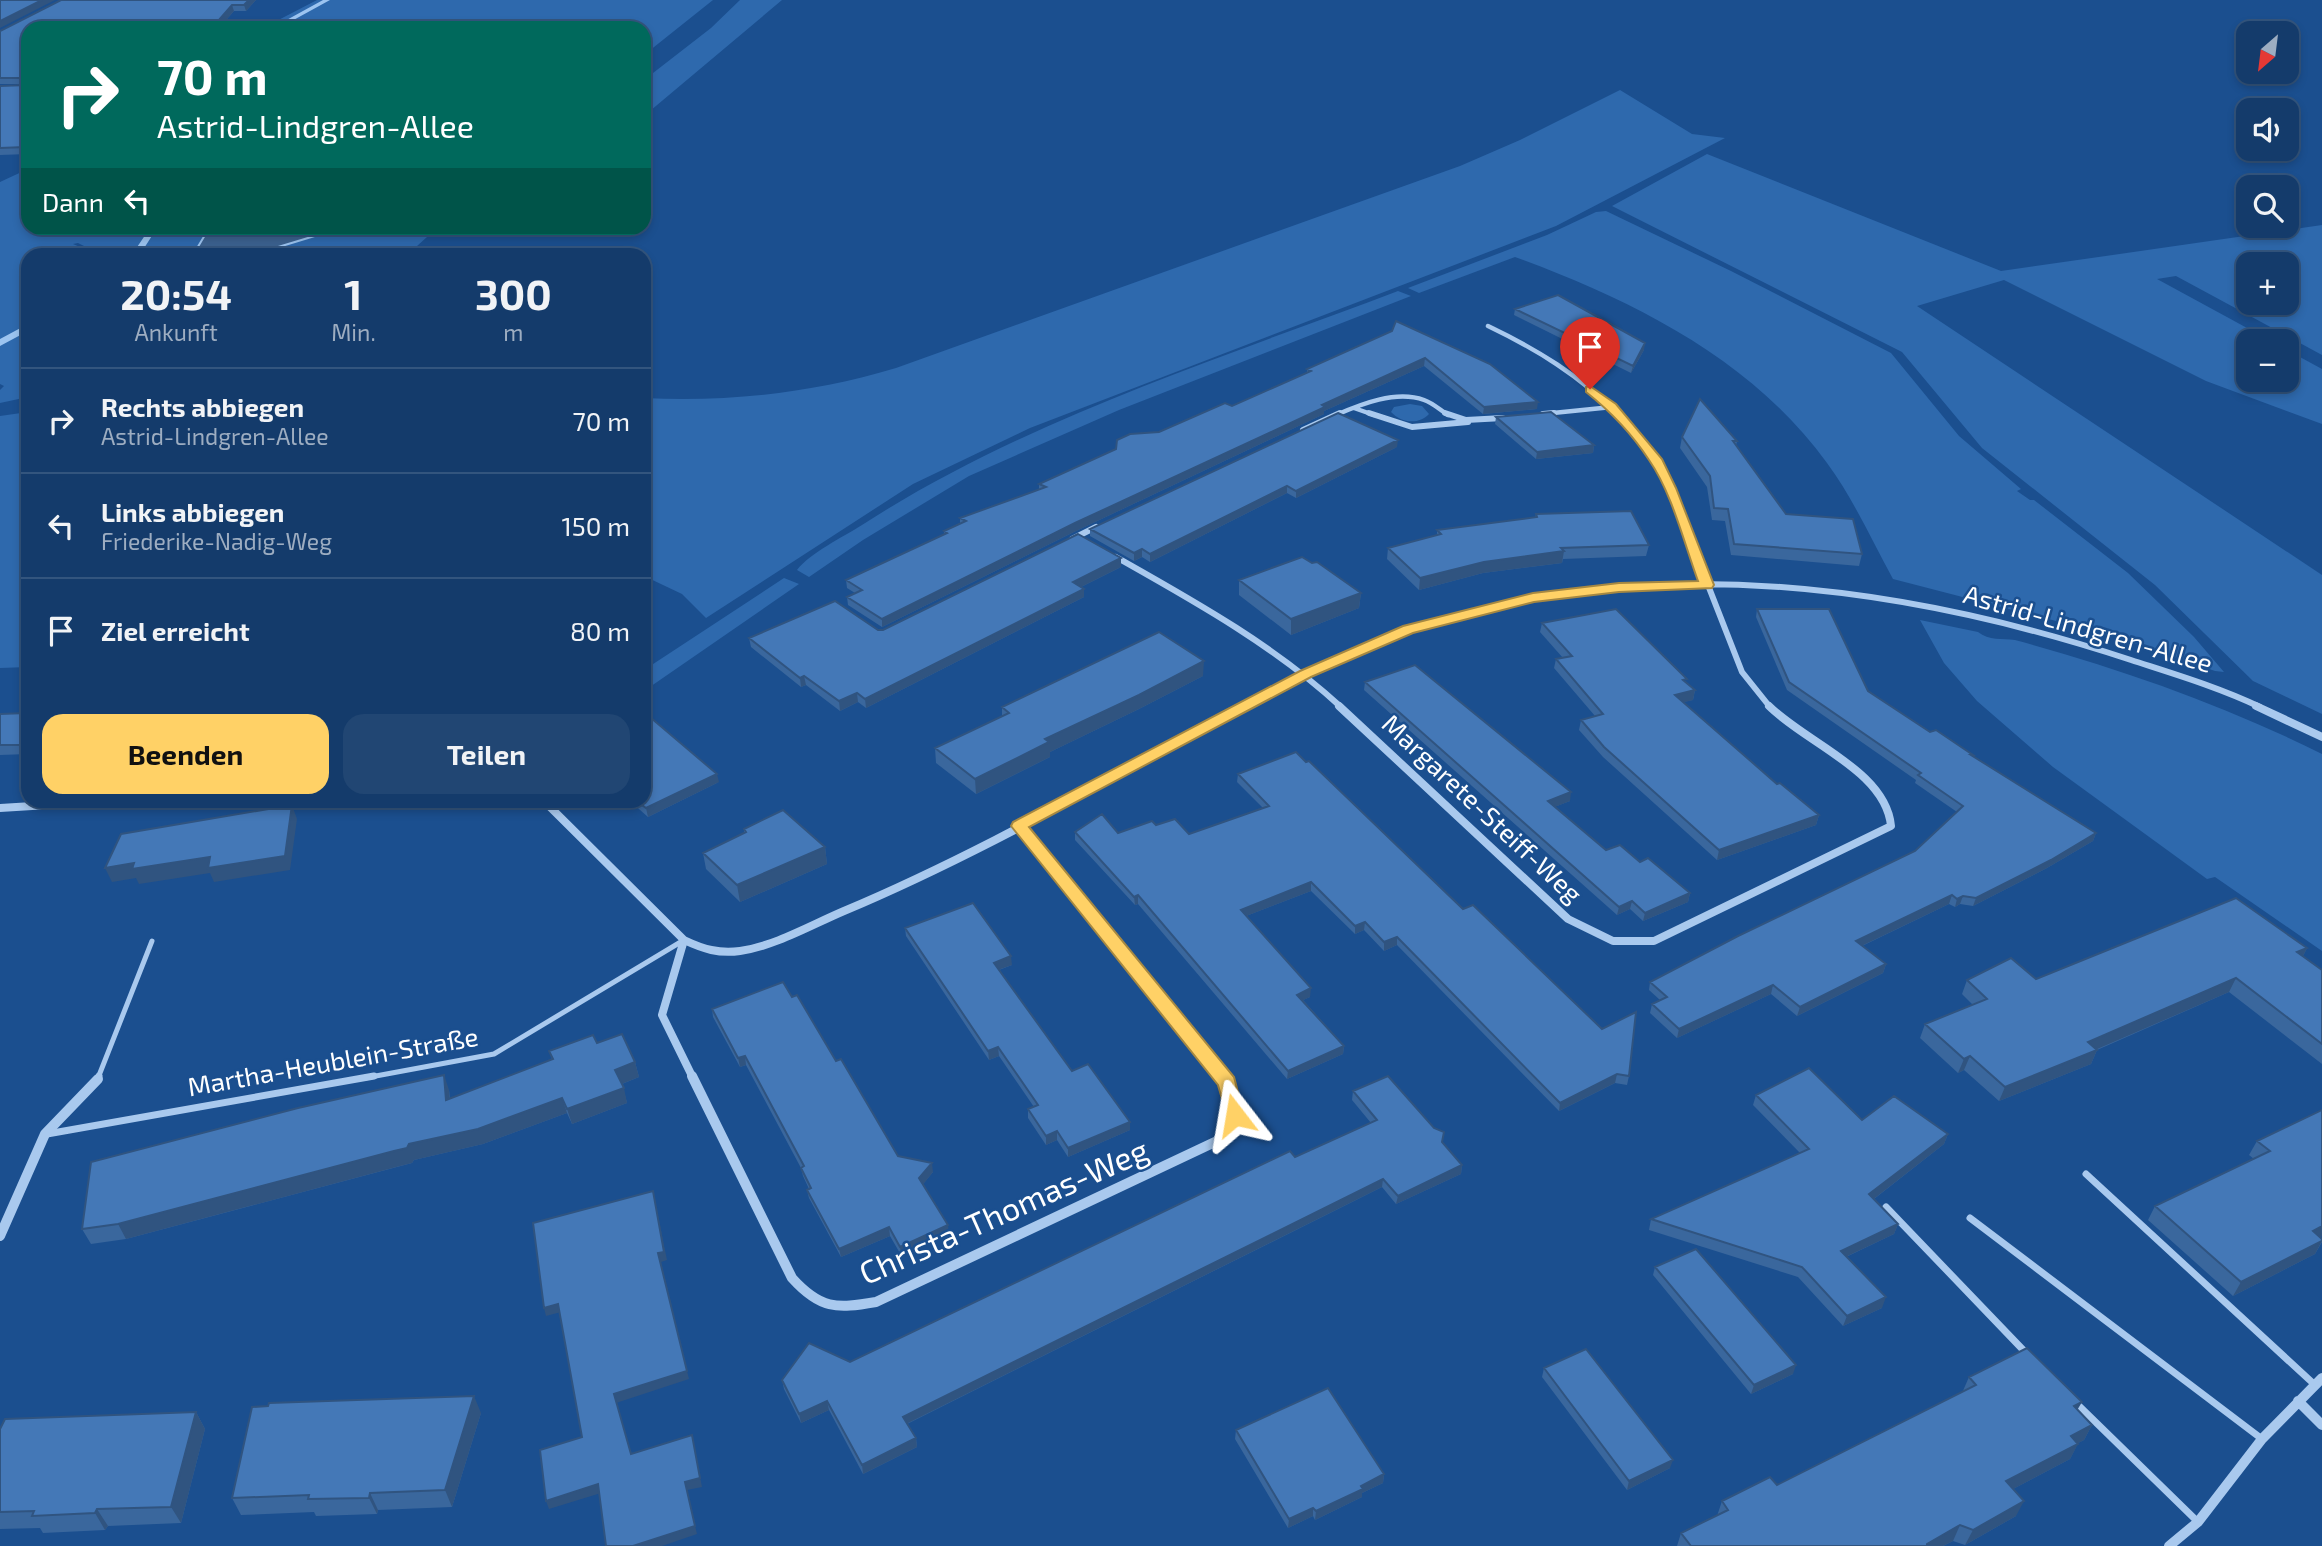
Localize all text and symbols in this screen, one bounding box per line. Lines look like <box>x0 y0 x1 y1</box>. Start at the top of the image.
north arrow <box>2236 21 2300 84</box>
map controls <box>2236 21 2299 392</box>
text: 70 m <box>157 46 268 105</box>
icon: right <box>42 49 133 140</box>
button: sound <box>2236 98 2299 161</box>
text: Astrid-Lindgren-Allee <box>157 106 474 144</box>
button: search <box>2236 175 2299 238</box>
icon: left <box>118 182 156 220</box>
text: Dann <box>42 186 104 217</box>
button: + <box>2236 252 2299 315</box>
text: 20:54 <box>120 268 232 318</box>
text: 1 <box>344 268 362 318</box>
text: 300 <box>475 268 552 318</box>
pin <box>1560 317 1620 389</box>
text: Ankunft <box>134 318 218 346</box>
text: Min. <box>331 318 376 346</box>
text: m <box>503 318 523 346</box>
icon: arrive <box>1571 328 1609 366</box>
button: − <box>2236 329 2299 392</box>
text: Rechts abbiegen <box>101 391 304 422</box>
icon: right <box>42 402 80 440</box>
text: 70 m <box>572 405 630 436</box>
text: Astrid-Lindgren-Allee <box>101 422 329 450</box>
text: Links abbiegen <box>101 496 285 527</box>
icon: left <box>42 507 80 545</box>
text: 150 m <box>561 510 630 541</box>
text: Friederike-Nadig-Weg <box>101 527 332 555</box>
street label: Astrid-Lindgren-Allee <box>1960 577 2216 678</box>
icon: arrive <box>42 612 80 650</box>
text: Ziel erreicht <box>101 615 250 646</box>
text: 80 m <box>570 615 630 646</box>
street label: Margarete-Steiff-Weg <box>1377 707 1589 909</box>
button: Beenden <box>42 714 329 794</box>
button: Teilen <box>343 714 630 794</box>
street label: Martha-Heublein-Straße <box>185 1020 480 1101</box>
position arrow <box>1198 1078 1272 1152</box>
street label: Christa-Thomas-Weg <box>853 1129 1154 1291</box>

